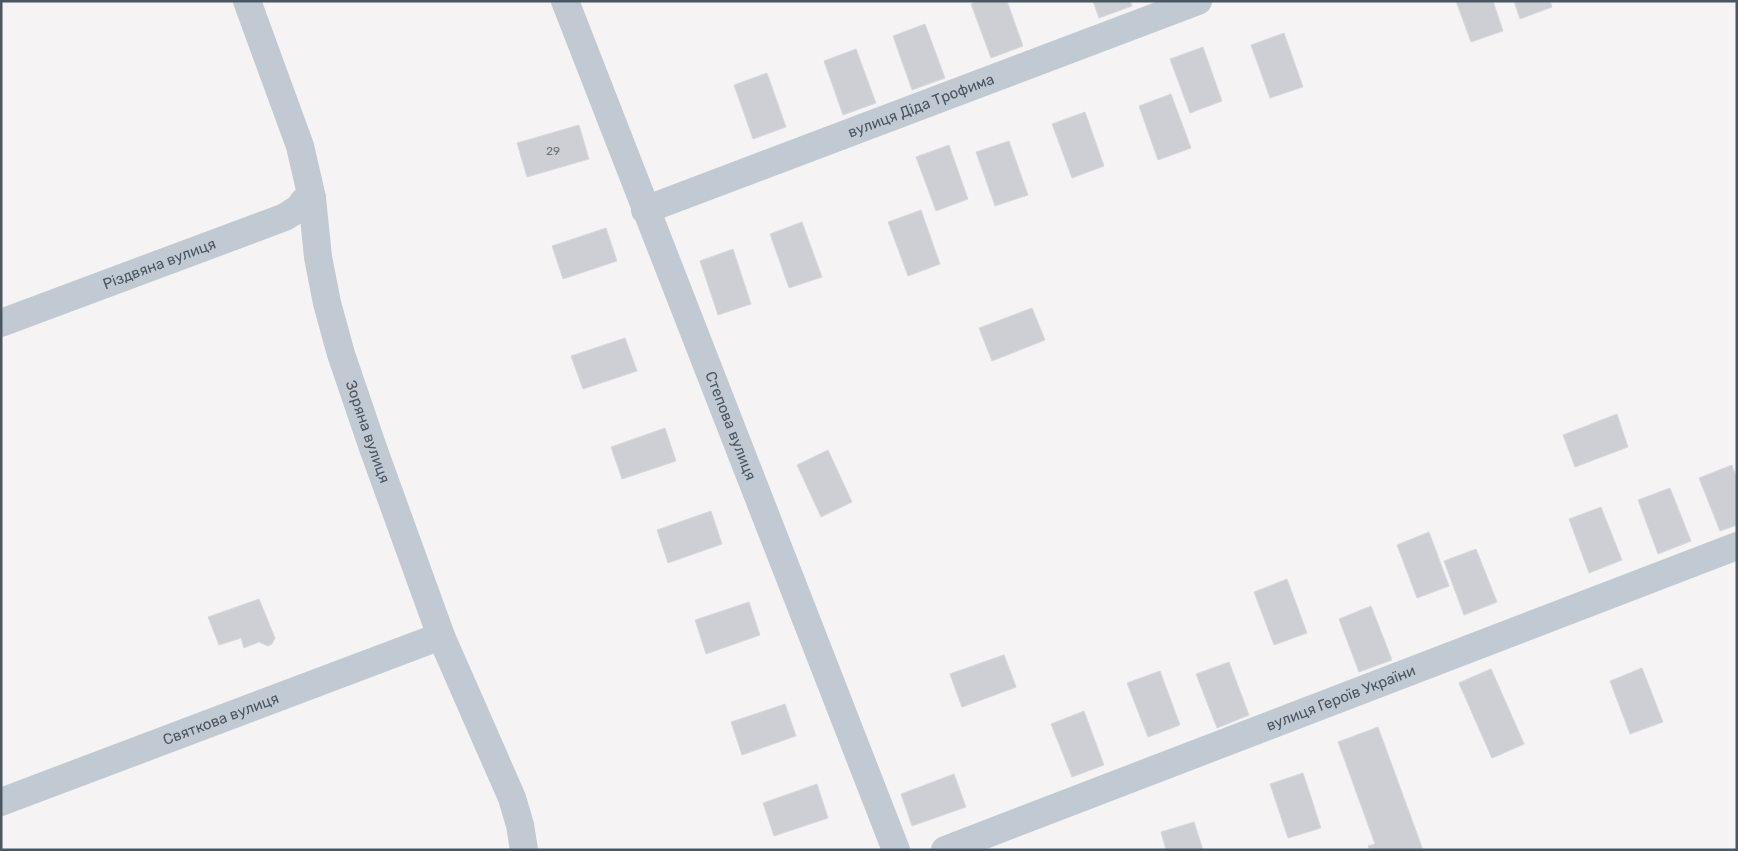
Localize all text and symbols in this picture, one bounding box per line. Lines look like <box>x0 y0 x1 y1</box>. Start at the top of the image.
street label: вулиця Діда Трофима <box>845 70 997 142</box>
house number: 29 <box>546 144 560 158</box>
street label: Різдвяна вулиця <box>100 235 218 293</box>
street label: Степова вулиця <box>701 369 760 483</box>
street label: Зоряна вулиця <box>342 378 394 486</box>
street label: вулиця Героїв України <box>1264 661 1418 735</box>
street label: Святкова вулиця <box>160 689 281 749</box>

